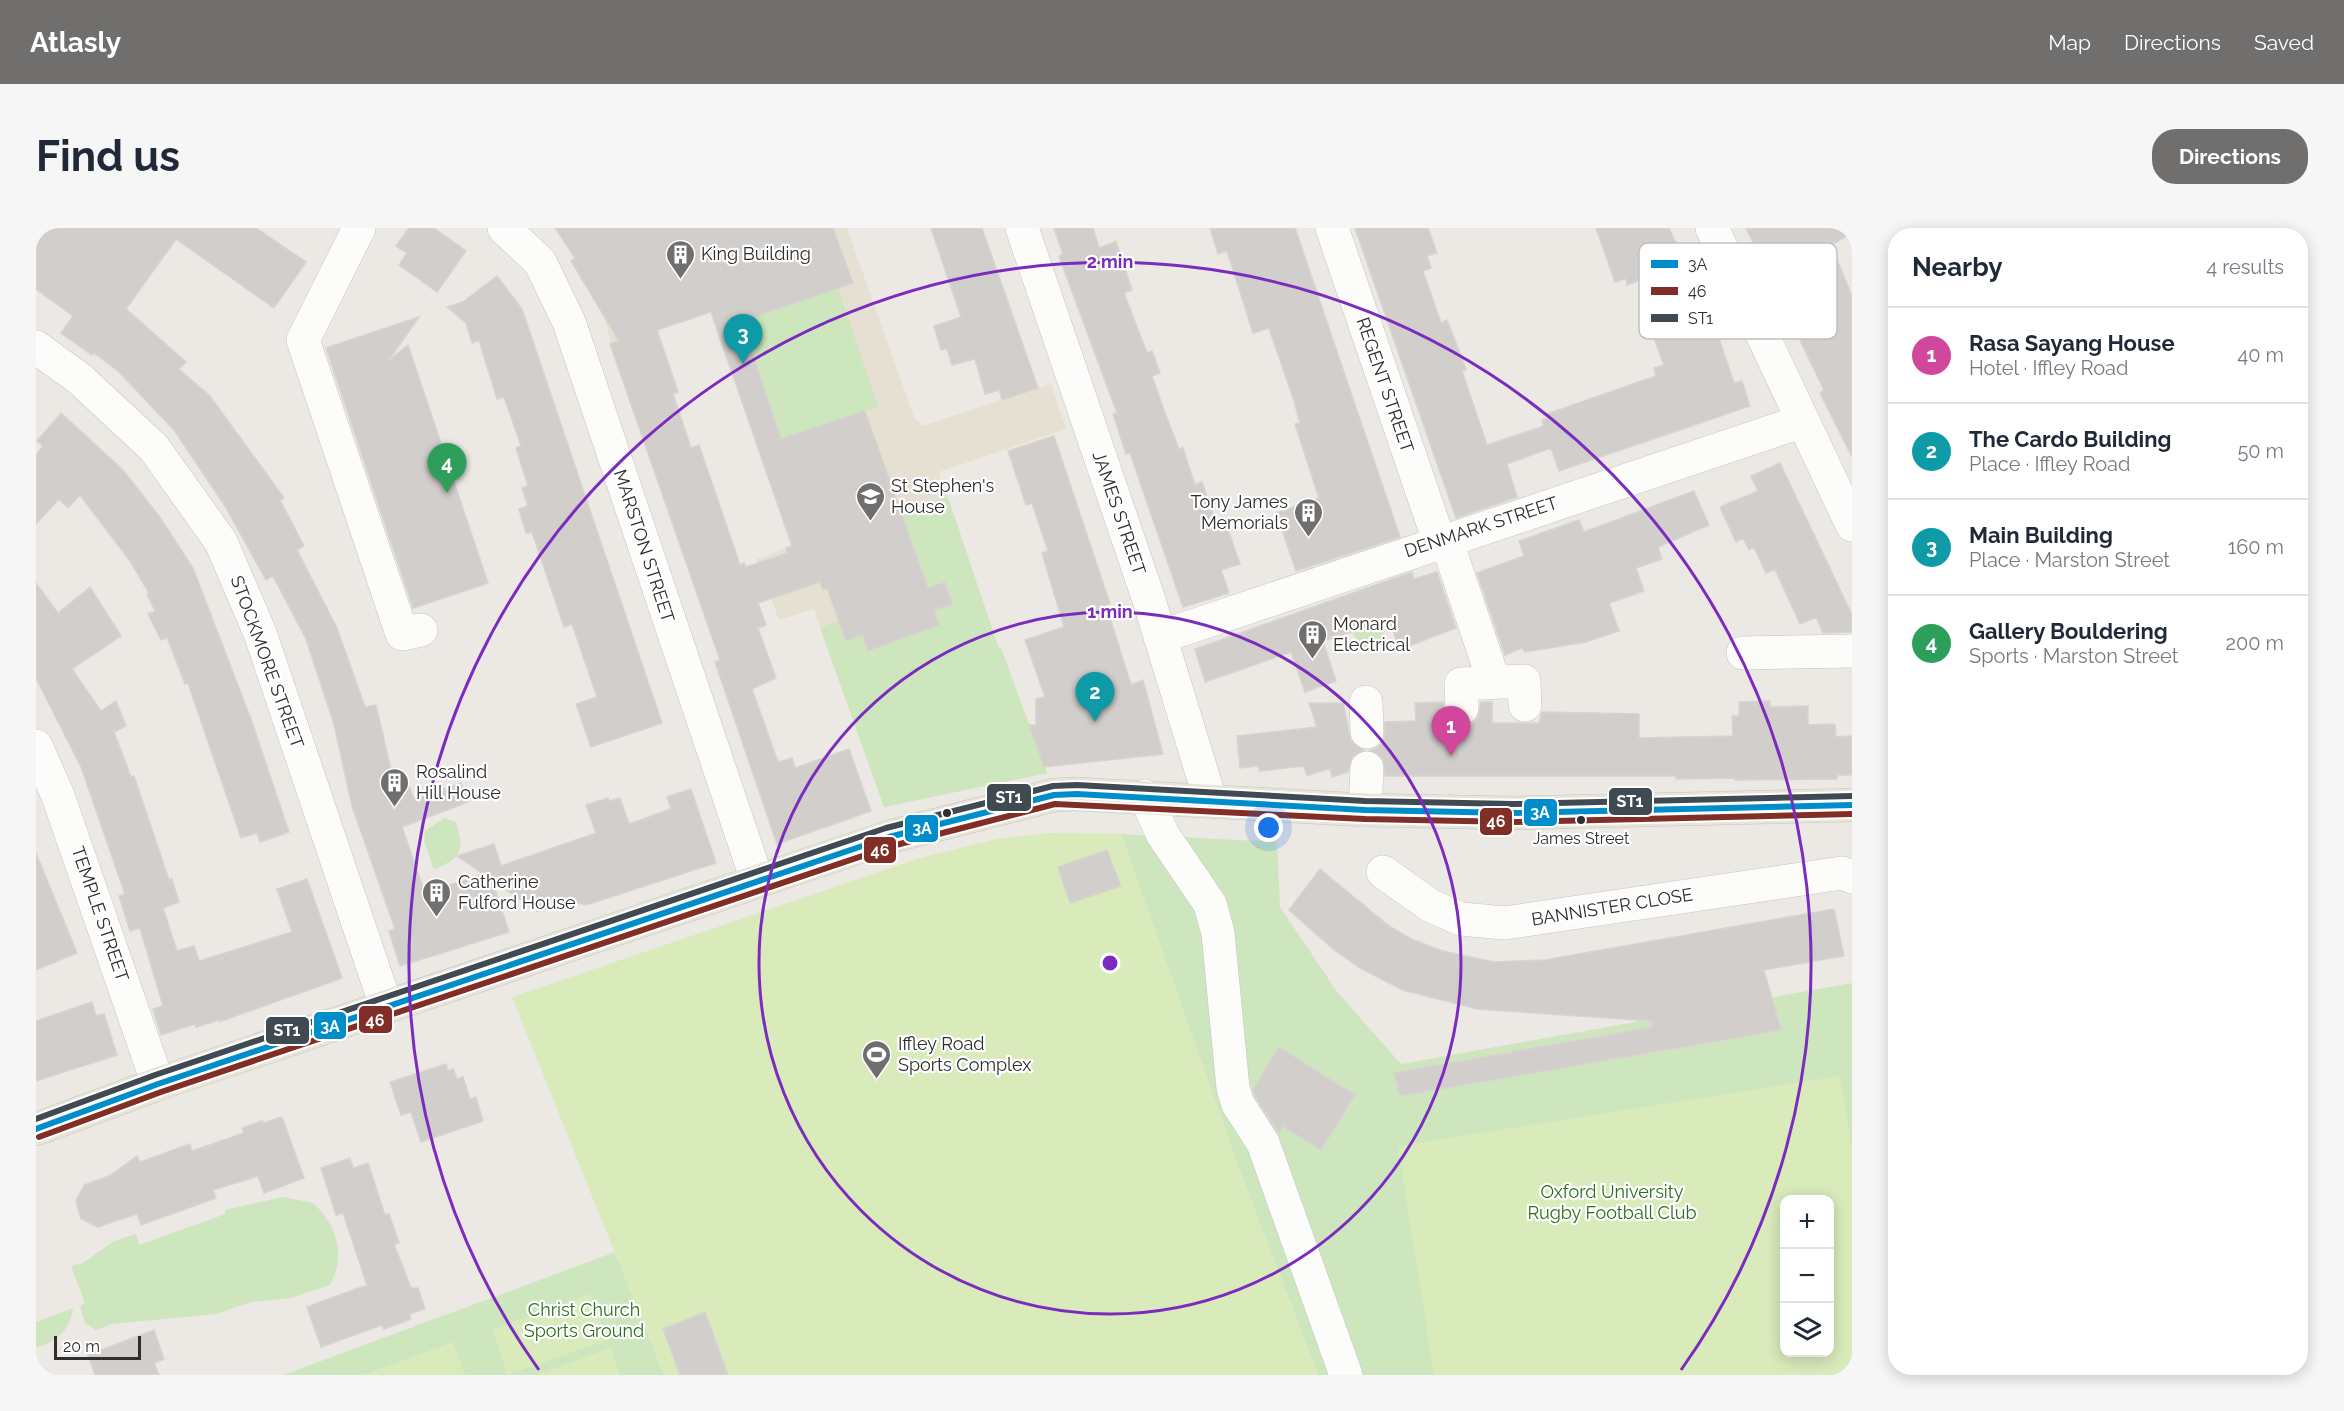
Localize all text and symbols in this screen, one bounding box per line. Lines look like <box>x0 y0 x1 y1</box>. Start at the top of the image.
text: Atlasly <box>30 26 121 59</box>
text: Map <box>2048 30 2091 55</box>
text: Directions <box>2124 30 2221 55</box>
text: Saved <box>2254 30 2314 55</box>
button: Directions <box>2152 129 2308 184</box>
text: Find us <box>36 132 180 181</box>
building icon: King Building <box>664 238 696 280</box>
place label: King Building <box>701 243 811 264</box>
legend <box>1639 243 1837 339</box>
text: 2 min <box>1087 251 1133 272</box>
text: Nearby <box>1912 252 2002 282</box>
text: 3A <box>1688 255 1708 274</box>
text: 4 results <box>2206 255 2284 279</box>
text: 46 <box>1688 282 1706 301</box>
text: ST1 <box>1688 309 1713 328</box>
pin: 3 <box>724 314 762 364</box>
street label: REGENT STREET <box>1352 314 1418 455</box>
text: Rasa Sayang House <box>1969 330 2175 356</box>
text: 1 <box>1927 343 1936 367</box>
text: 40 m <box>2237 343 2284 367</box>
text: Hotel · Iffley Road <box>1969 356 2128 380</box>
text: The Cardo Building <box>1969 426 2171 452</box>
text: 2 <box>1926 439 1937 463</box>
text: 50 m <box>2237 439 2284 463</box>
pin: 4 <box>428 444 466 493</box>
street label: JAMES STREET <box>1089 448 1150 577</box>
text: Place · Iffley Road <box>1969 452 2130 476</box>
street label: MARSTON STREET <box>610 467 679 625</box>
place label: St Stephen's House <box>891 475 994 517</box>
school or university icon: St Stephen's House <box>854 480 886 522</box>
place label: Tony James Memorials <box>1191 491 1288 533</box>
street label: DENMARK STREET <box>1402 492 1560 561</box>
building icon: Tony James Memorials <box>1293 496 1325 538</box>
text: Main Building <box>1969 522 2113 548</box>
text: 3 <box>1926 535 1937 559</box>
text: 160 m <box>2228 535 2284 559</box>
text: Place · Marston Street <box>1969 548 2170 572</box>
street label: STOCKMORE STREET <box>226 573 308 751</box>
text: 1 min <box>1087 601 1133 622</box>
place label: Monard Electrical <box>1333 613 1410 655</box>
building icon: Monard Electrical <box>1296 618 1328 660</box>
text: Gallery Bouldering <box>1969 618 2168 644</box>
text: 4 <box>1926 631 1937 655</box>
text: 200 m <box>2226 631 2284 655</box>
text: Sports · Marston Street <box>1969 644 2178 668</box>
pin: 2 <box>1076 672 1114 722</box>
pin: 1 <box>1432 706 1470 756</box>
place label: Rosalind Hill House <box>416 761 501 803</box>
building icon: Rosalind Hill House <box>379 766 411 808</box>
line badge: ST1 <box>986 783 1032 812</box>
line badge: ST1 <box>1608 787 1653 816</box>
text: ST1 <box>996 788 1023 807</box>
text: ST1 <box>1617 792 1644 811</box>
line badge: 3A <box>1523 798 1558 827</box>
text: 3A <box>1530 803 1550 822</box>
unlabelled marker <box>941 807 953 819</box>
line badge: 46 <box>1479 807 1513 836</box>
text: 46 <box>1487 812 1506 831</box>
your location <box>1254 813 1283 842</box>
line badge: 3A <box>904 814 939 843</box>
marker: James Street <box>1575 814 1587 826</box>
text: 3A <box>912 819 932 838</box>
place label: James Street <box>1533 829 1630 848</box>
line badge: 46 <box>863 836 897 864</box>
text: 46 <box>871 841 890 860</box>
street label: TEMPLE STREET <box>68 844 133 984</box>
place label: Catherine Fulford House <box>458 871 576 913</box>
building icon: Catherine Fulford House <box>421 876 453 918</box>
street label: BANNISTER CLOSE <box>1530 883 1694 930</box>
centre of rings <box>1100 953 1120 973</box>
line badge: 46 <box>358 1005 393 1034</box>
line badge: 3A <box>313 1011 347 1040</box>
text: 46 <box>366 1011 385 1030</box>
line badge: ST1 <box>265 1016 310 1045</box>
text: 3A <box>320 1017 340 1036</box>
text: ST1 <box>274 1021 301 1040</box>
place label: Iffley Road Sports Complex <box>898 1033 1031 1075</box>
sports icon: Iffley Road Sports Complex <box>861 1038 893 1080</box>
park label: Oxford University Rugby Football Club <box>1527 1181 1697 1223</box>
map controls <box>1780 1195 1834 1357</box>
button: + <box>1780 1195 1834 1249</box>
button: − <box>1780 1249 1834 1303</box>
park label: Christ Church Sports Ground <box>524 1299 644 1341</box>
button: layers <box>1780 1303 1834 1357</box>
scale bar <box>54 1333 141 1360</box>
text: 20 m <box>63 1337 100 1356</box>

